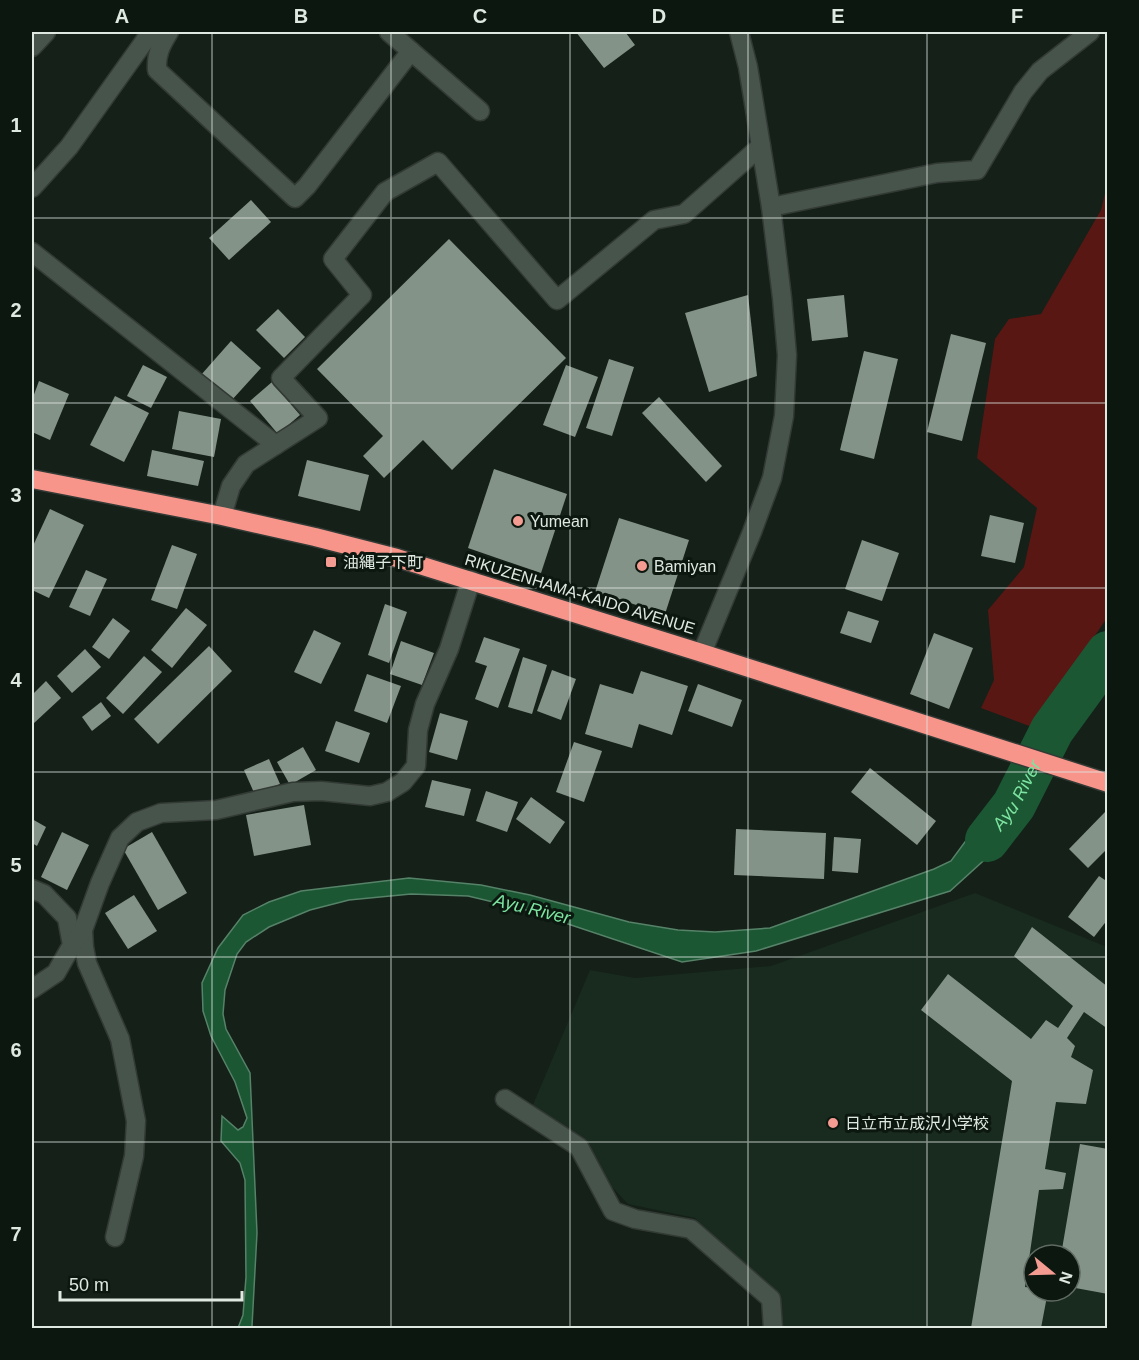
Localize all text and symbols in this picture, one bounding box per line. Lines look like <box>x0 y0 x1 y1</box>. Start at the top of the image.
text: A <box>115 5 129 27</box>
text: B <box>294 5 308 27</box>
text: C <box>473 5 487 27</box>
text: D <box>652 5 666 27</box>
text: E <box>831 5 845 27</box>
text: F <box>1011 5 1023 27</box>
text: 1 <box>10 114 22 136</box>
text: 2 <box>10 299 22 321</box>
text: 3 <box>10 484 22 506</box>
place label: Yumean <box>530 513 589 530</box>
marker: Yumean <box>511 514 525 528</box>
street label: RIKUZENHAMA-KAIDO AVENUE <box>463 551 697 637</box>
place label: 油縄子下町 <box>343 554 423 571</box>
marker: 油縄子下町 <box>324 555 338 569</box>
place label: Bamiyan <box>654 558 716 575</box>
marker: Bamiyan <box>635 559 649 573</box>
text: 4 <box>10 669 22 691</box>
water label: Ayu River <box>988 756 1045 835</box>
text: 5 <box>10 854 22 876</box>
water label: Ayu River <box>491 890 573 928</box>
text: 6 <box>10 1039 22 1061</box>
place label: 日立市立成沢小学校 <box>845 1115 989 1132</box>
marker: 日立市立成沢小学校 <box>826 1116 840 1130</box>
text: 7 <box>10 1223 22 1245</box>
north arrow <box>1022 1243 1082 1303</box>
scale bar <box>60 1264 242 1302</box>
text: N <box>1056 1269 1076 1286</box>
text: 50 m <box>69 1275 109 1295</box>

